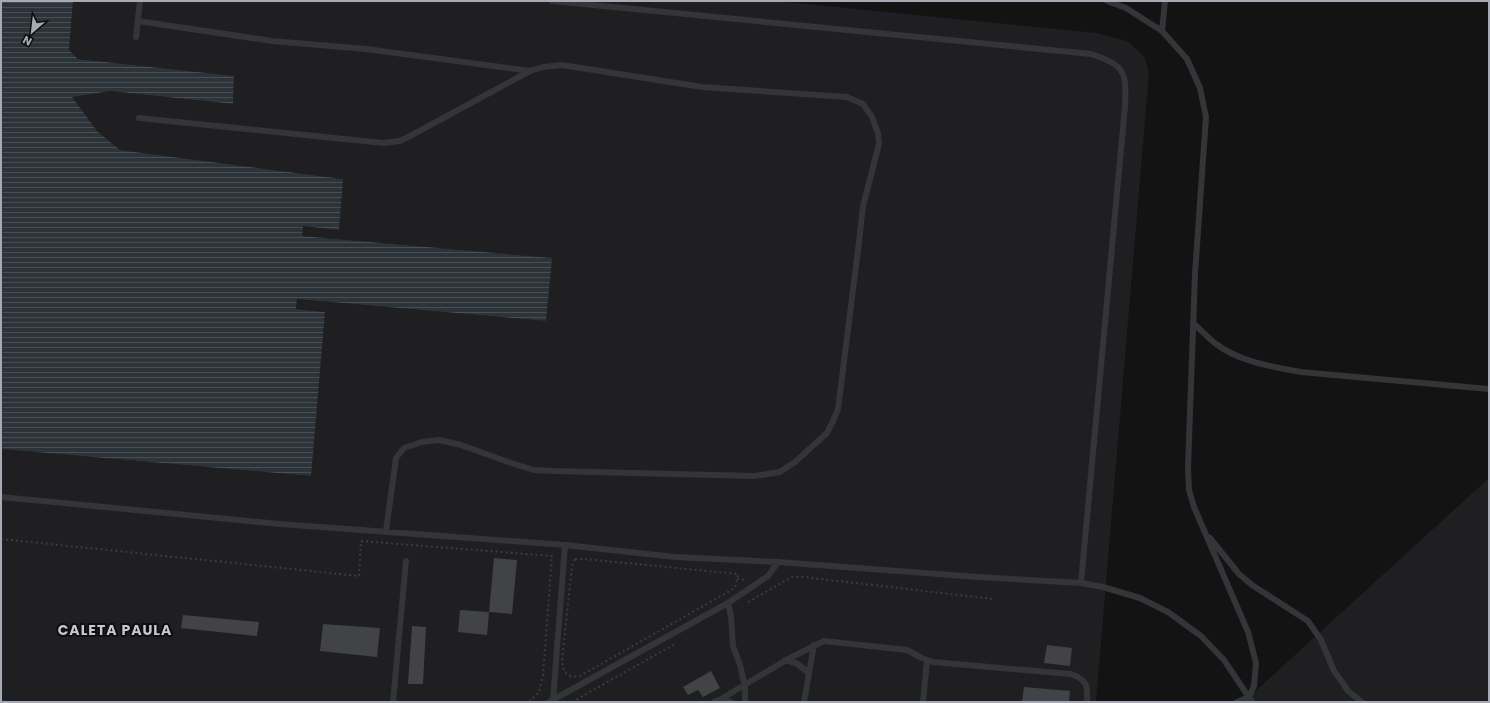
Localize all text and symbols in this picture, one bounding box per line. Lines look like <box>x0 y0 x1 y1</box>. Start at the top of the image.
north arrow <box>12 12 52 52</box>
text: N <box>20 32 35 50</box>
district label: CALETA PAULA <box>58 620 172 640</box>

